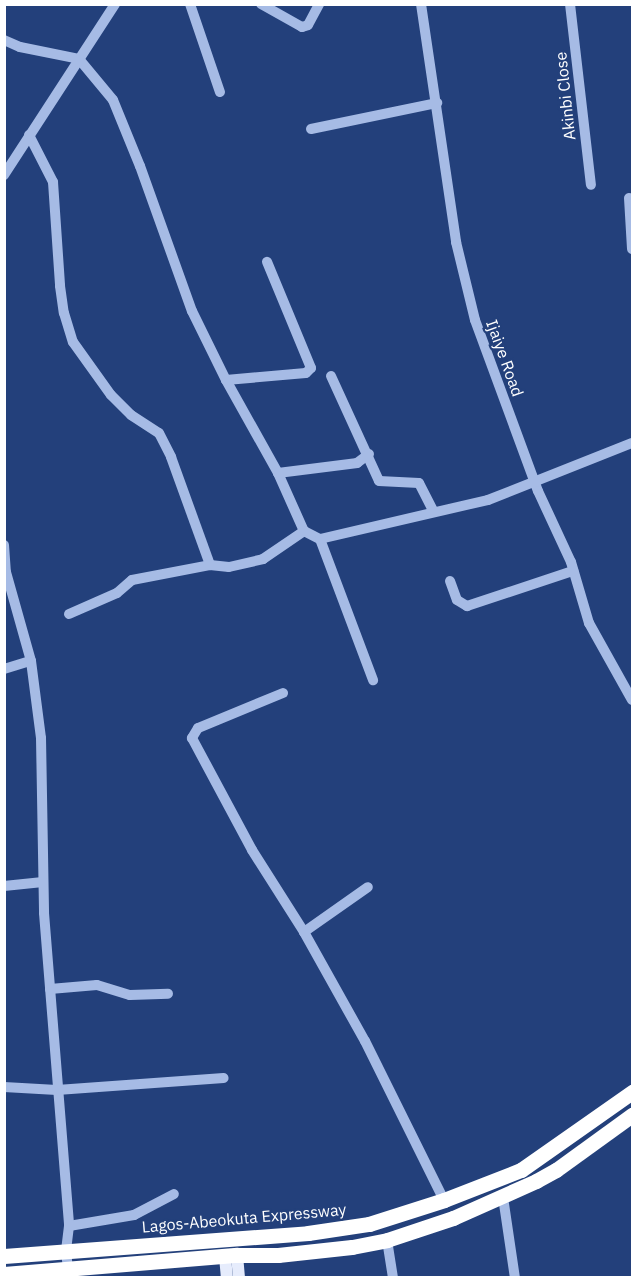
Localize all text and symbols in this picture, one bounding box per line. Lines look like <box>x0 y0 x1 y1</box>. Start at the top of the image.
street label: Akinbi Close <box>551 51 579 141</box>
street label: Ijaiye Road <box>482 317 528 399</box>
street label: Lagos-Abeokuta Expressway <box>141 1199 347 1237</box>

